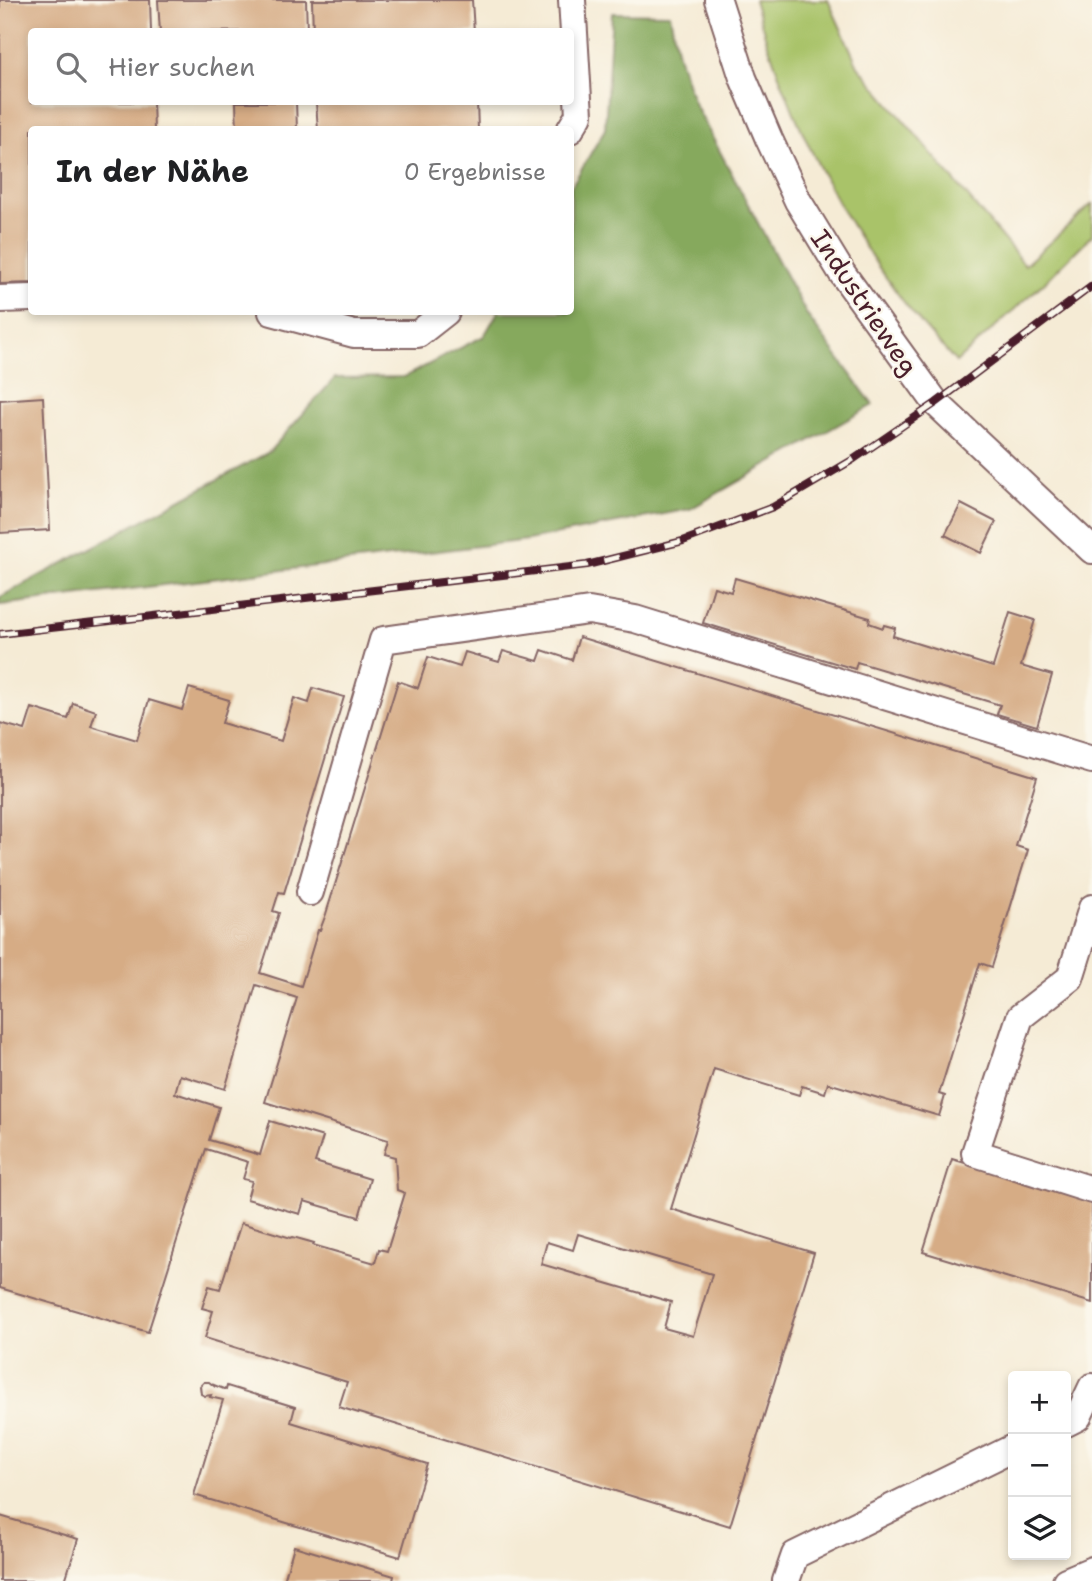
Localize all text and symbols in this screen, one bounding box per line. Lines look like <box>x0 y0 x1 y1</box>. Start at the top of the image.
search box <box>28 28 574 105</box>
icon: search <box>52 48 90 86</box>
text: Hier suchen <box>108 49 255 84</box>
text: In der Nähe <box>56 151 249 192</box>
text: 0 Ergebnisse <box>404 157 546 187</box>
street label: Industrieweg <box>803 222 927 382</box>
map controls <box>1008 1371 1071 1560</box>
button: + <box>1008 1371 1071 1434</box>
button: − <box>1008 1434 1071 1497</box>
button: layers <box>1008 1497 1071 1560</box>

